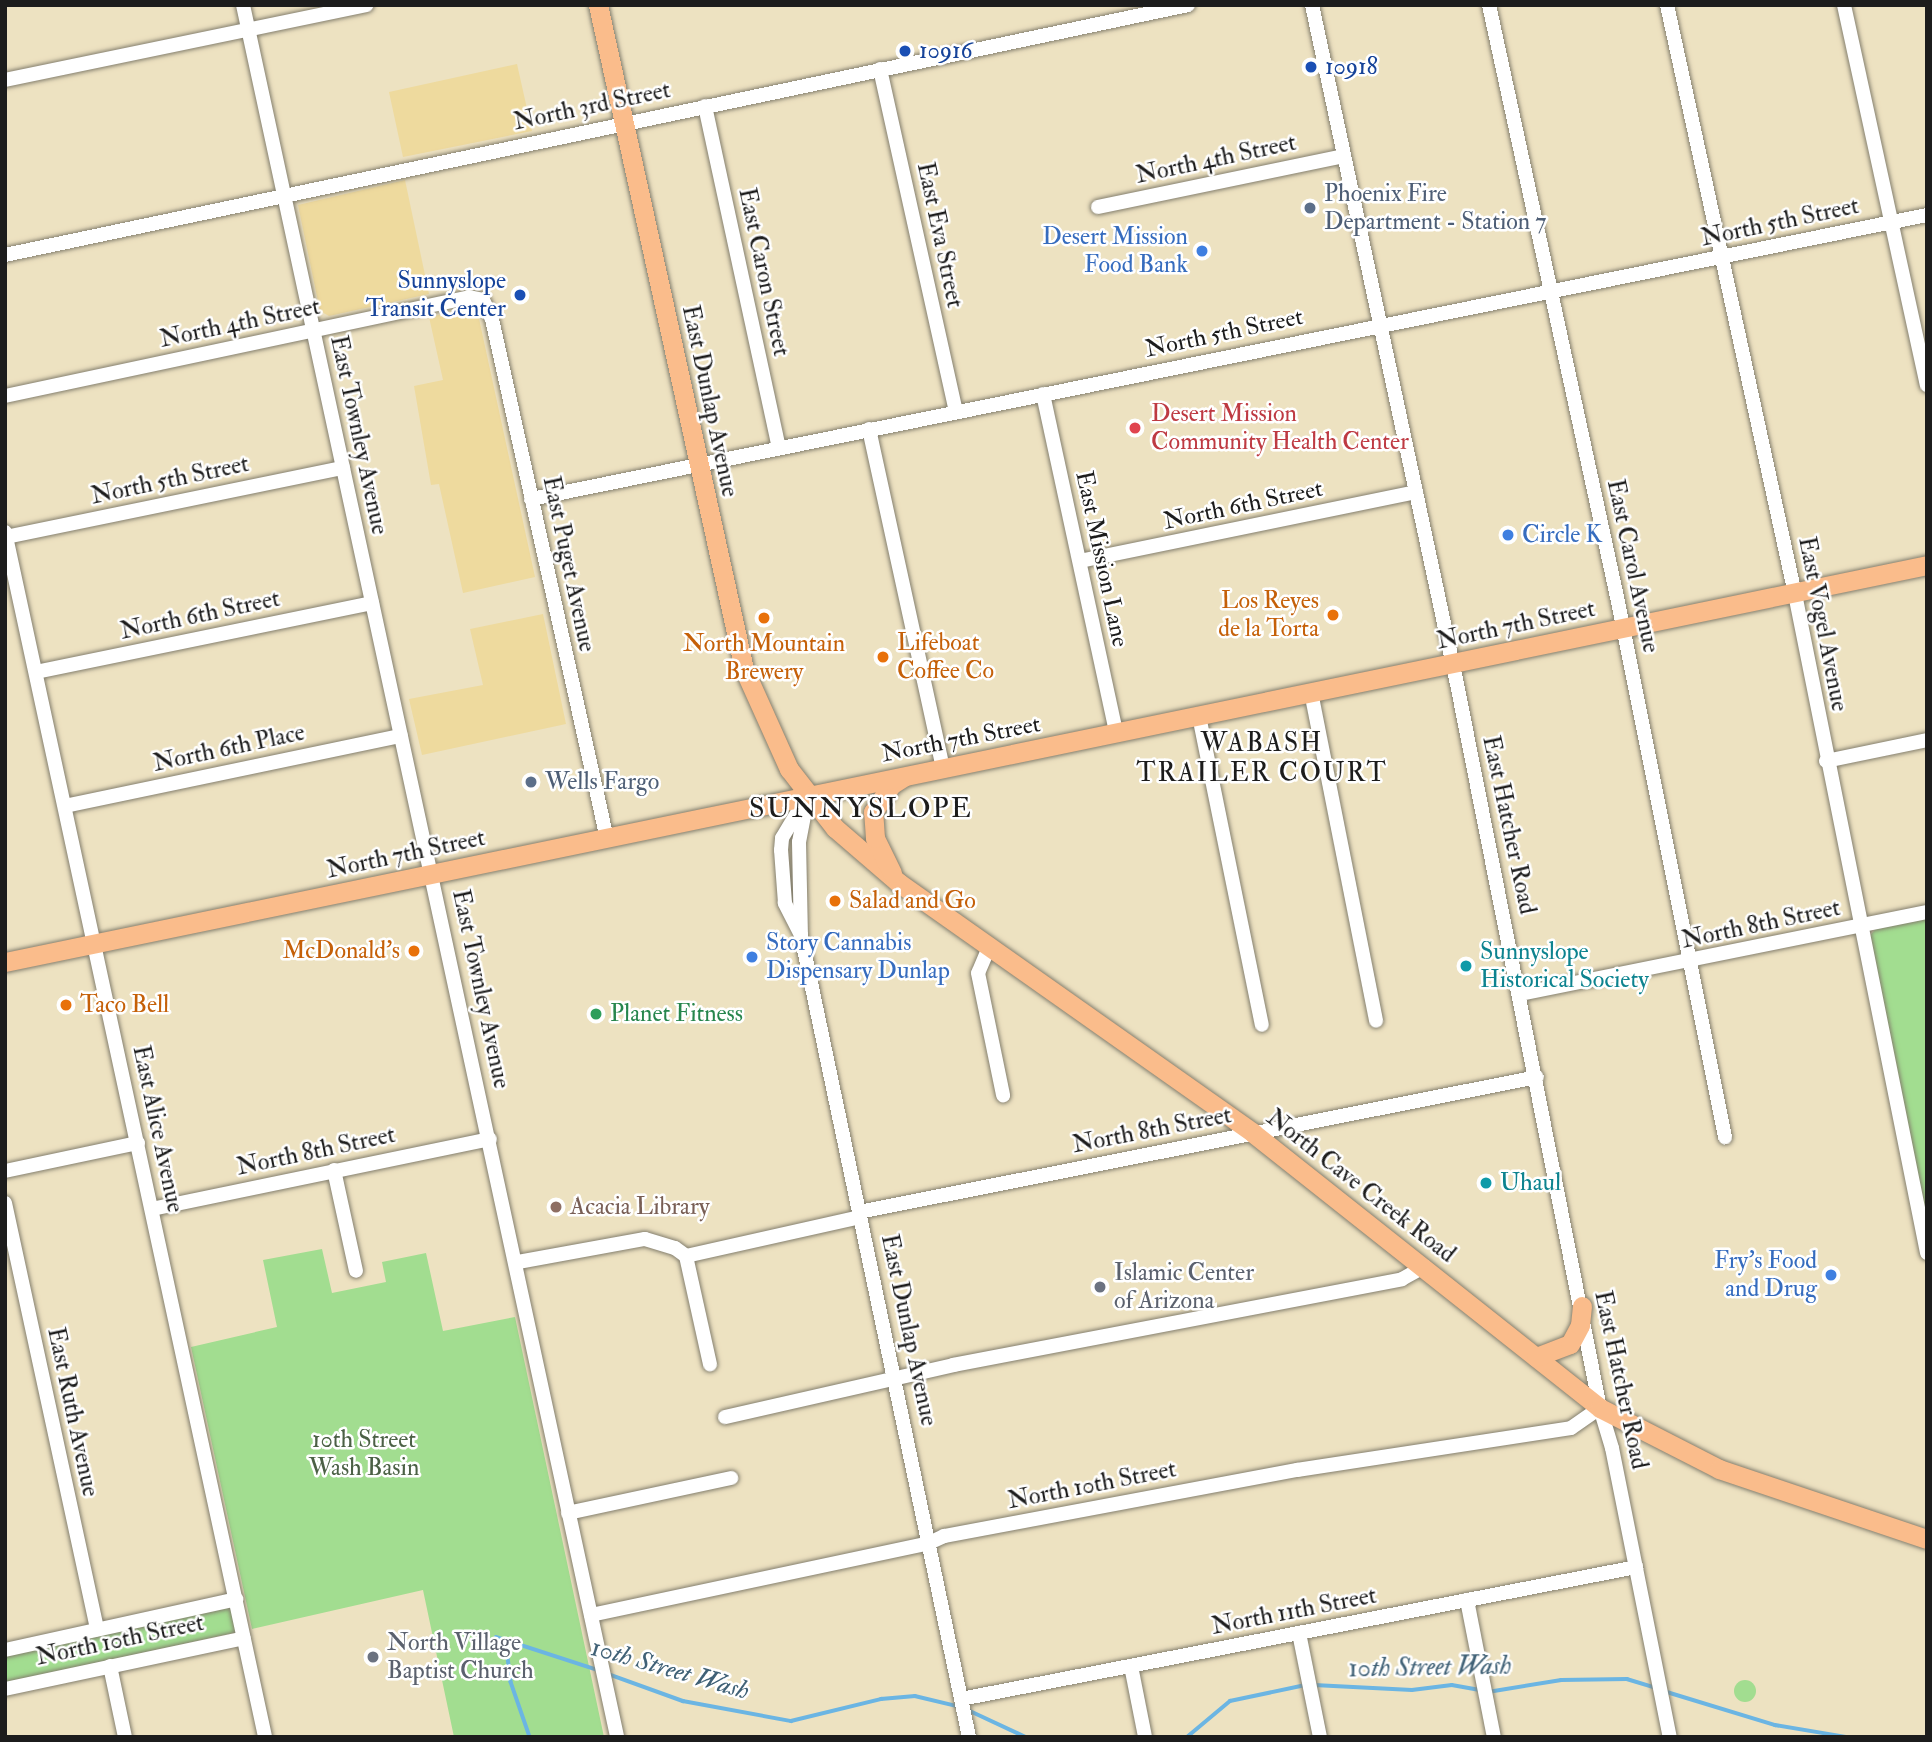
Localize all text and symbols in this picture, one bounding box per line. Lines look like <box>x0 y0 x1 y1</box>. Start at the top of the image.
place label: 10916 <box>919 37 972 65</box>
marker: 10916 <box>897 43 913 59</box>
place label: 10918 <box>1325 53 1378 81</box>
marker: 10918 <box>1303 59 1319 75</box>
street label: North 3rd Street <box>511 75 673 137</box>
street label: North 4th Street <box>1133 128 1299 190</box>
street label: East Eva Street <box>911 160 969 310</box>
place label: Phoenix Fire Department - Station 7 <box>1324 180 1546 236</box>
street label: East Caron Street <box>732 185 796 359</box>
street label: North 5th Street <box>1698 191 1862 253</box>
marker: Phoenix Fire Department - Station 7 <box>1302 200 1318 216</box>
place label: Desert Mission Food Bank <box>1042 223 1188 279</box>
marker: Desert Mission Food Bank <box>1194 243 1210 259</box>
place label: Sunnyslope Transit Center <box>366 267 506 323</box>
marker: Sunnyslope Transit Center <box>512 287 528 303</box>
street label: North 4th Street <box>157 292 323 354</box>
street label: North 5th Street <box>1142 302 1306 364</box>
street label: East Dunlap Avenue <box>676 303 744 499</box>
street label: East Townley Avenue <box>324 333 394 537</box>
place label: Desert Mission Community Health Center <box>1151 400 1409 456</box>
marker: Desert Mission Community Health Center <box>1125 418 1145 438</box>
street label: North 5th Street <box>88 449 252 511</box>
street label: East Mission Lane <box>1069 468 1135 650</box>
street label: East Puget Avenue <box>536 474 602 654</box>
street label: North 6th Street <box>1161 474 1325 536</box>
street label: East Carol Avenue <box>1601 477 1665 655</box>
place label: Circle K <box>1522 521 1602 549</box>
marker: Circle K <box>1500 527 1516 543</box>
street label: East Vogel Avenue <box>1792 534 1854 714</box>
street label: North 6th Street <box>118 584 282 646</box>
place label: Los Reyes de la Torta <box>1218 587 1319 643</box>
street label: North 7th Street <box>1434 594 1598 656</box>
marker: Los Reyes de la Torta <box>1325 607 1341 623</box>
marker: North Mountain Brewery <box>756 610 772 626</box>
place label: Lifeboat Coffee Co <box>897 629 994 685</box>
place label: North Mountain Brewery <box>683 630 845 686</box>
marker: Lifeboat Coffee Co <box>875 649 891 665</box>
street label: North 7th Street <box>879 709 1043 769</box>
street label: North 6th Place <box>151 718 307 778</box>
district label: WABASH TRAILER COURT <box>1138 728 1386 790</box>
street label: East Hatcher Road <box>1476 733 1542 917</box>
place label: Wells Fargo <box>545 768 659 796</box>
marker: Wells Fargo <box>523 774 539 790</box>
district label: SUNNYSLOPE <box>750 792 972 826</box>
street label: North 7th Street <box>324 823 488 885</box>
street label: East Townley Avenue <box>446 887 516 1091</box>
place label: Salad and Go <box>849 887 976 915</box>
marker: Salad and Go <box>827 893 843 909</box>
street label: North 8th Street <box>1679 893 1843 955</box>
place label: Story Cannabis Dispensary Dunlap <box>766 929 950 985</box>
place label: McDonald's <box>282 937 400 965</box>
place label: Sunnyslope Historical Society <box>1480 938 1649 994</box>
marker: McDonald's <box>406 943 422 959</box>
marker: Story Cannabis Dispensary Dunlap <box>744 949 760 965</box>
marker: Sunnyslope Historical Society <box>1458 958 1474 974</box>
place label: Taco Bell <box>80 991 169 1019</box>
marker: Taco Bell <box>58 997 74 1013</box>
place label: Planet Fitness <box>610 1000 743 1028</box>
marker: Planet Fitness <box>588 1006 604 1022</box>
street label: East Alice Avenue <box>126 1043 190 1215</box>
street label: North 8th Street <box>1070 1100 1234 1160</box>
street label: North Cave Creek Road <box>1261 1103 1461 1269</box>
street label: North 8th Street <box>234 1120 398 1182</box>
place label: Uhaul <box>1500 1169 1561 1197</box>
marker: Uhaul <box>1478 1175 1494 1191</box>
place label: Acacia Library <box>570 1193 709 1221</box>
marker: Acacia Library <box>548 1199 564 1215</box>
street label: East Dunlap Avenue <box>875 1232 943 1428</box>
place label: Fry's Food and Drug <box>1714 1247 1817 1303</box>
place label: Islamic Center of Arizona <box>1114 1259 1254 1315</box>
marker: Fry's Food and Drug <box>1823 1267 1839 1283</box>
marker: Islamic Center of Arizona <box>1092 1279 1108 1295</box>
street label: East Hatcher Road <box>1588 1288 1654 1472</box>
street label: East Ruth Avenue <box>41 1325 105 1499</box>
park label: 10th Street Wash Basin <box>309 1426 419 1482</box>
street label: North 10th Street <box>1005 1455 1179 1515</box>
street label: North 11th Street <box>1209 1581 1379 1641</box>
street label: North 10th Street <box>33 1608 207 1672</box>
place label: North Village Baptist Church <box>387 1629 533 1685</box>
water label: 10th Street Wash <box>587 1633 753 1707</box>
marker: North Village Baptist Church <box>365 1649 381 1665</box>
water label: 10th Street Wash <box>1348 1651 1512 1685</box>

